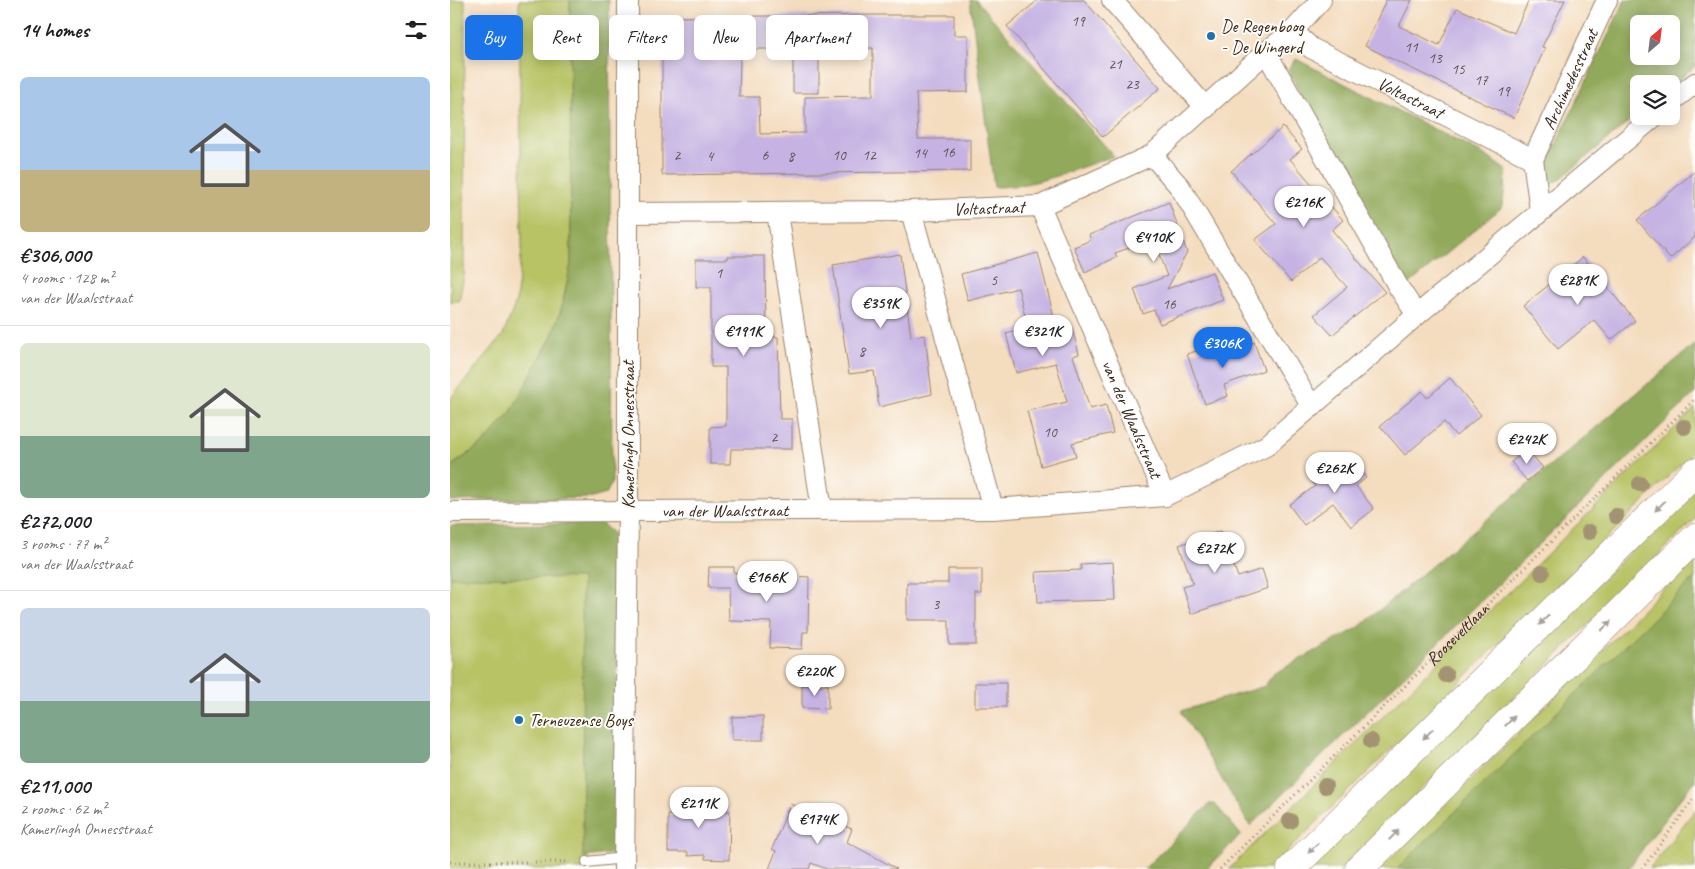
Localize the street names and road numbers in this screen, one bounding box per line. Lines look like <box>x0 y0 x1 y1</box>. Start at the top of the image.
street label: Archimedesstraat <box>1537 24 1604 133</box>
street label: Voltastraat <box>1374 72 1450 125</box>
street label: Voltastraat <box>953 196 1028 220</box>
street label: van der Waalsstraat <box>1097 357 1168 483</box>
street label: Kamerlingh Onnesstraat <box>617 359 639 509</box>
street label: van der Waalsstraat <box>662 499 790 522</box>
street label: Rooseveltlaan <box>1421 597 1495 670</box>

